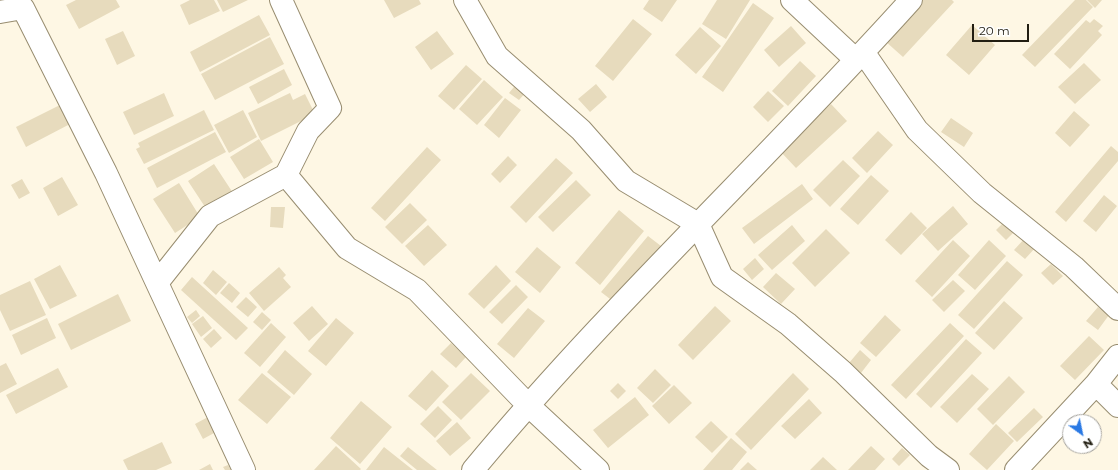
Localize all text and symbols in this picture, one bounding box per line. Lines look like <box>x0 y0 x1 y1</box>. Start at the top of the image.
scale bar <box>974 16 1031 42</box>
text: 20 m <box>979 23 1010 38</box>
north arrow <box>1062 414 1102 454</box>
text: N <box>1080 435 1096 452</box>

